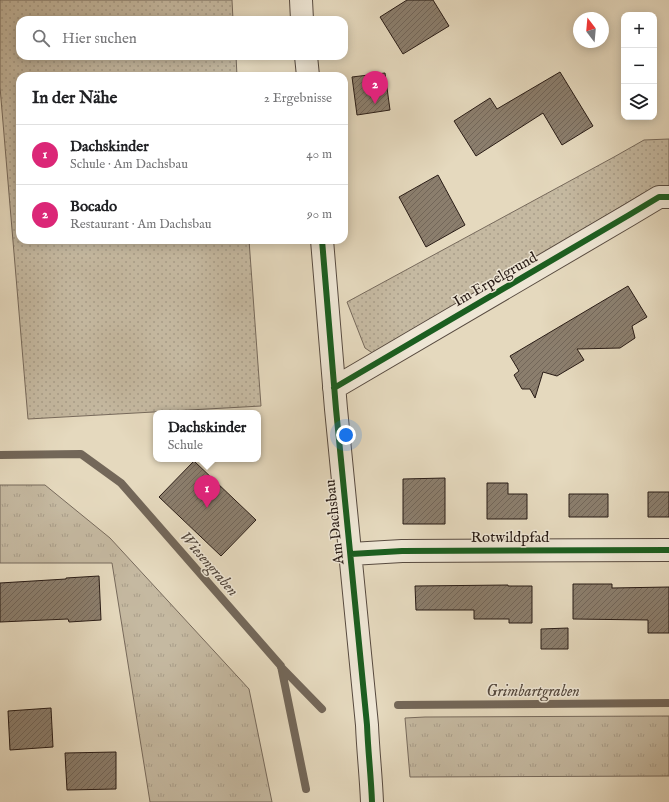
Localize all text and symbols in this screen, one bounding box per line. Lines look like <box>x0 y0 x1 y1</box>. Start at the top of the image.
north arrow <box>573 12 609 48</box>
map controls <box>621 12 657 120</box>
button: + <box>621 12 657 48</box>
search box <box>16 16 348 60</box>
icon: search <box>30 27 52 49</box>
text: Hier suchen <box>62 29 137 48</box>
button: − <box>621 48 657 84</box>
pin: 2 <box>362 71 388 104</box>
button: layers <box>621 84 657 120</box>
text: In der Nähe <box>32 88 117 109</box>
text: 2 Ergebnisse <box>264 90 332 107</box>
text: Dachskinder <box>70 137 149 156</box>
text: 1 <box>43 146 47 163</box>
text: 40 m <box>306 146 332 163</box>
text: Schule · Am Dachsbau <box>70 156 188 173</box>
text: Bocado <box>70 197 117 216</box>
text: 2 <box>42 206 48 223</box>
text: 90 m <box>307 206 332 223</box>
text: Restaurant · Am Dachsbau <box>70 216 212 233</box>
street label: Im Erpelgrund <box>450 247 541 311</box>
popup <box>153 410 261 462</box>
text: Dachskinder <box>168 418 246 437</box>
your location <box>336 425 356 445</box>
text: Schule <box>168 437 203 454</box>
pin: 1 <box>194 475 220 508</box>
street label: Am Dachsbau <box>321 478 349 566</box>
water label: Wiesengraben <box>175 528 242 601</box>
street label: Rotwildpfad <box>471 528 550 547</box>
water label: Grimbartgraben <box>486 682 580 702</box>

